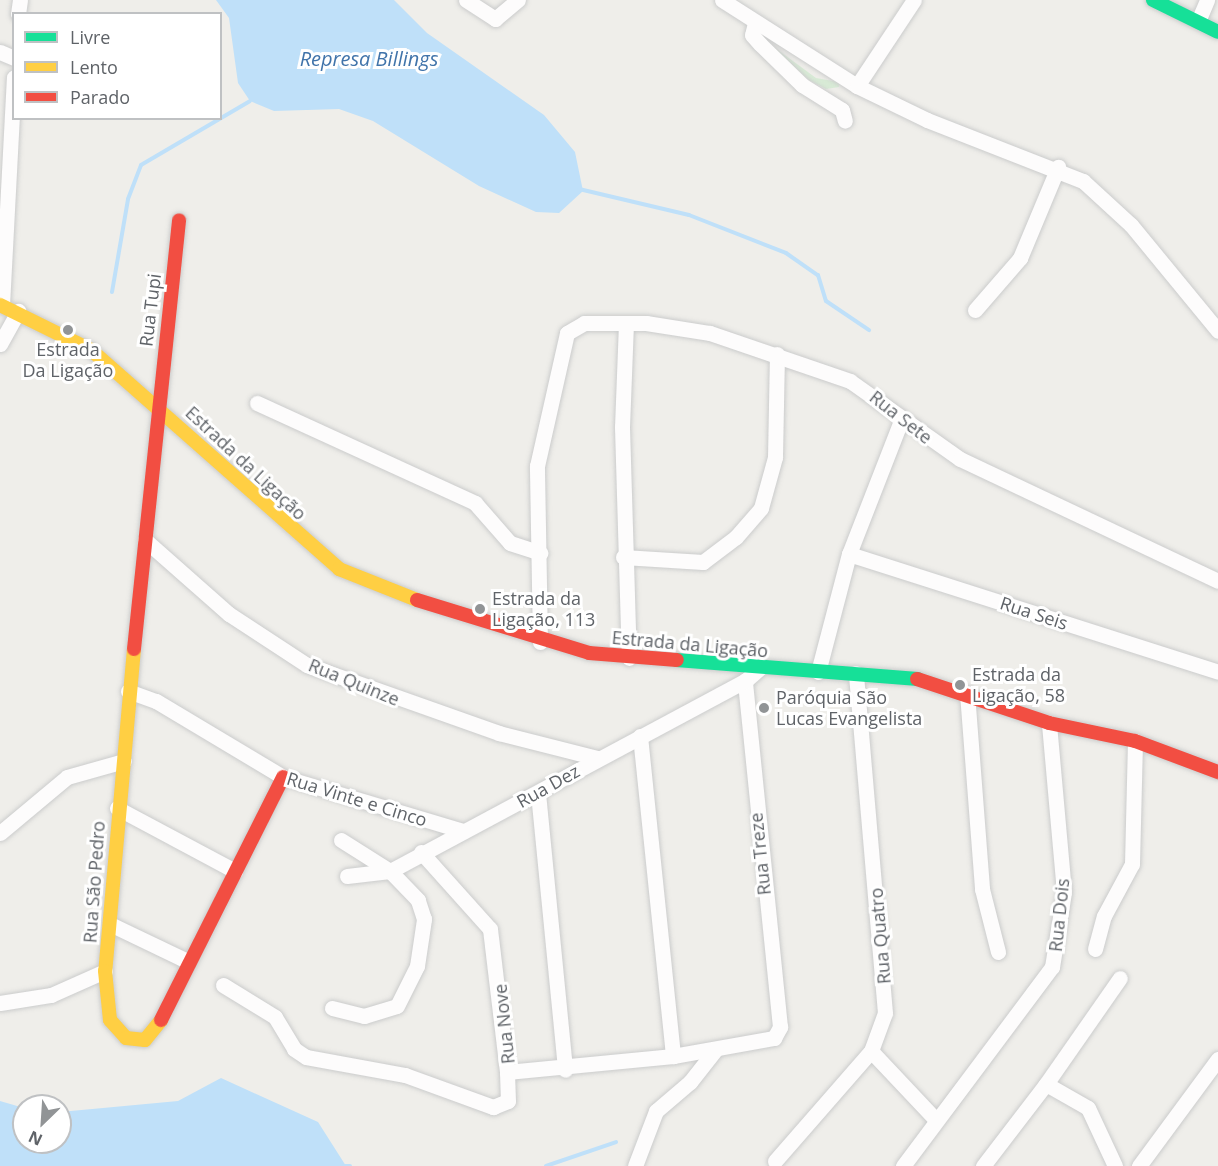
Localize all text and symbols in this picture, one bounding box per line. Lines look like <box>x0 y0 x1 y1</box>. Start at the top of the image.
legend <box>12 12 222 120</box>
text: Livre <box>70 25 110 49</box>
water label: Represa Billings <box>300 46 438 70</box>
text: Lento <box>70 55 118 79</box>
text: Parado <box>70 85 130 109</box>
street label: Rua Tupi <box>135 272 165 348</box>
marker: Estrada Da Ligação <box>61 323 75 337</box>
place label: Estrada Da Ligação <box>23 339 113 382</box>
street label: Rua Sete <box>865 386 937 448</box>
street label: Estrada da Ligação <box>181 402 311 524</box>
place label: Estrada da Ligação, 113 <box>492 588 595 630</box>
street label: Rua Seis <box>997 592 1071 634</box>
marker: Estrada da Ligação, 113 <box>473 602 487 616</box>
street label: Estrada da Ligação <box>611 626 769 662</box>
street label: Rua Quinze <box>305 654 403 710</box>
place label: Estrada da Ligação, 58 <box>972 664 1065 706</box>
marker: Estrada da Ligação, 58 <box>953 678 967 692</box>
place label: Paróquia São Lucas Evangelista <box>776 687 922 730</box>
marker: Paróquia São Lucas Evangelista <box>757 701 771 715</box>
street label: Rua Dez <box>513 760 583 812</box>
street label: Rua Vinte e Cinco <box>284 767 430 831</box>
street label: Rua Treze <box>745 812 775 896</box>
street label: Rua São Pedro <box>79 820 109 944</box>
street label: Rua Dois <box>1044 877 1074 953</box>
street label: Rua Quatro <box>865 887 895 985</box>
street label: Rua Nove <box>489 983 519 1065</box>
north arrow <box>12 1094 72 1154</box>
text: N <box>25 1126 46 1151</box>

